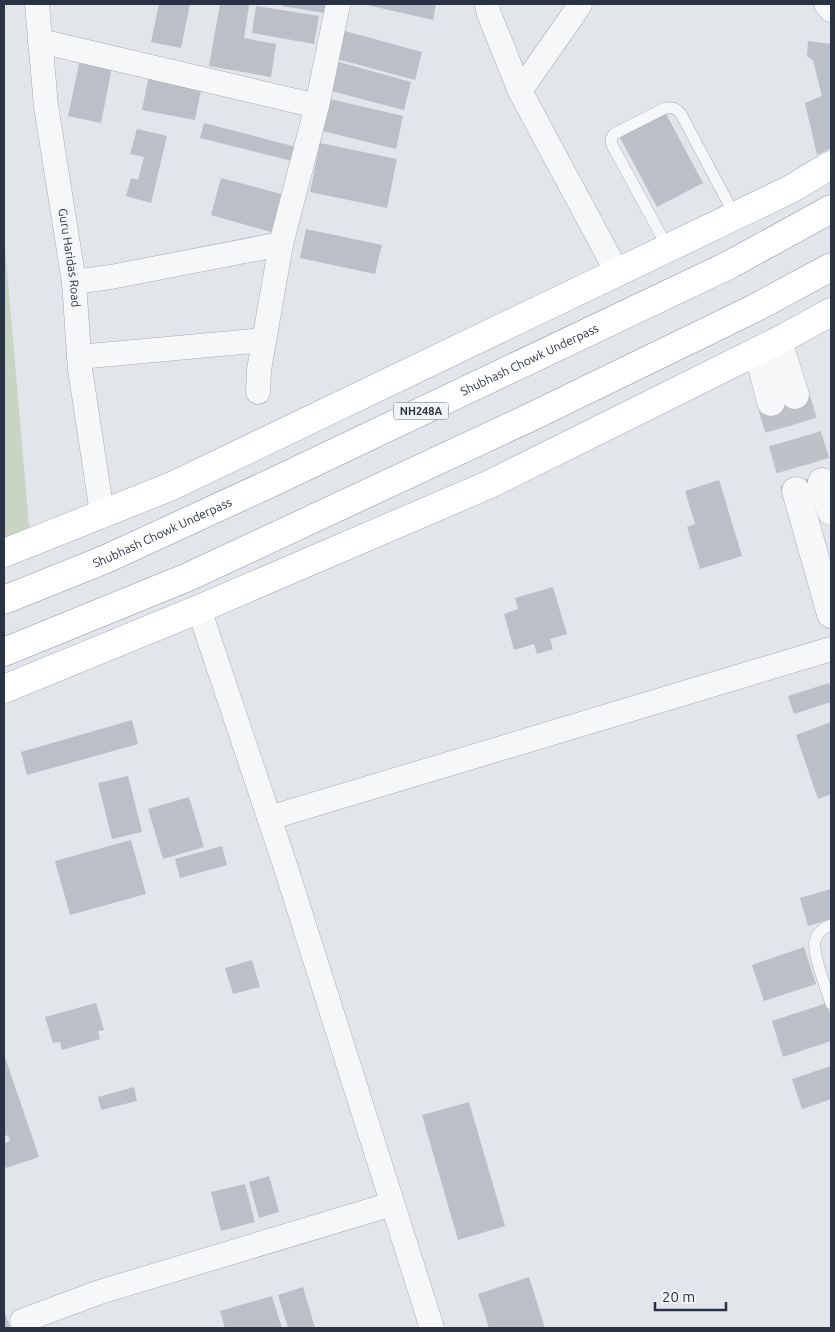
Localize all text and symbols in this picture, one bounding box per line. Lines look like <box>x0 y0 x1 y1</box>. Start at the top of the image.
street label: Guru Haridas Road <box>56 207 83 308</box>
street label: Shubhash Chowk Underpass <box>458 321 600 398</box>
road number: NH248A <box>394 402 448 420</box>
street label: Shubhash Chowk Underpass <box>91 495 234 570</box>
scale bar <box>655 1280 726 1312</box>
text: 20 m <box>662 1288 695 1305</box>

